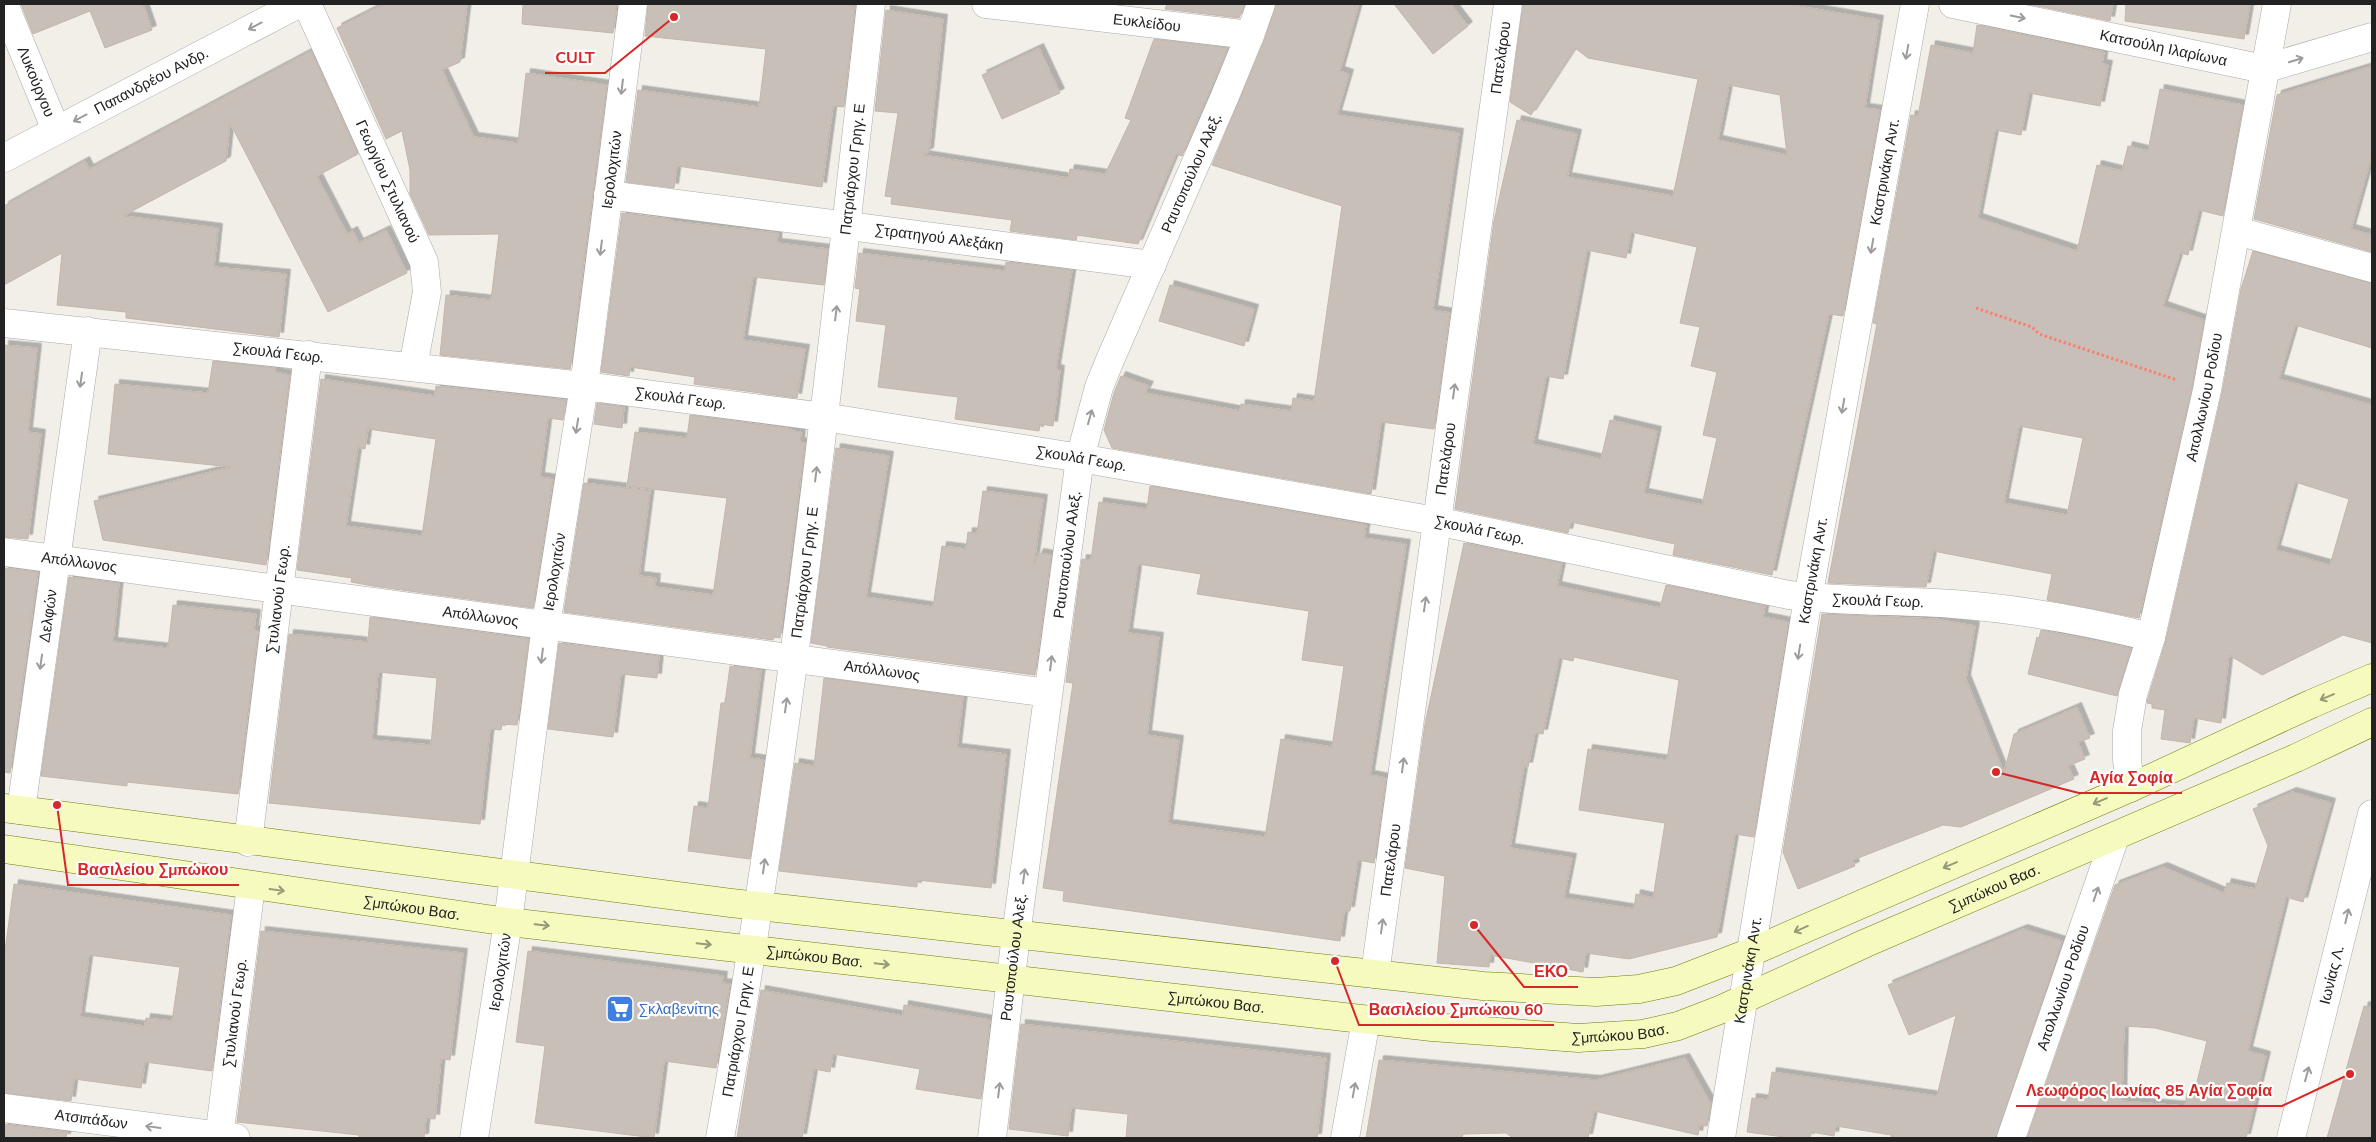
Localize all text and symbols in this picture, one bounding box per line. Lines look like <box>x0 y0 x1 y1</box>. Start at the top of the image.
street label: Ευκλείδου <box>1112 9 1182 37</box>
one-way arrow <box>2009 13 2025 23</box>
street label: Πατελάρου <box>1486 20 1516 95</box>
one-way arrow <box>247 21 262 31</box>
street label: Κατσούλη Ιλαρίωνα <box>2098 25 2229 71</box>
callout: CULT <box>545 42 605 73</box>
street label: Λυκούργου <box>13 43 60 120</box>
street label: Παπανδρέου Ανδρ. <box>91 43 212 119</box>
one-way arrow <box>1901 43 1911 59</box>
text: CULT <box>555 47 595 69</box>
one-way arrow <box>2288 55 2303 64</box>
one-way arrow <box>617 78 627 94</box>
street label: Πατριάρχου Γρηγ. Ε <box>835 102 870 236</box>
street label: Ραυτοπούλου Αλεξ. <box>1157 110 1226 236</box>
one-way arrow <box>72 113 87 123</box>
street label: Γεωργίου Στυλιανού <box>351 117 424 246</box>
street label: Καστρινάκη Αντ. <box>1865 117 1904 227</box>
street label: Ιερολοχιτών <box>597 129 627 210</box>
street label: Στρατηγού Αλεξάκη <box>874 219 1005 256</box>
one-way arrow <box>1866 238 1876 254</box>
one-way arrow <box>596 240 606 256</box>
one-way arrow <box>831 305 841 321</box>
street label: Απολλωνίου Ροδίου <box>2181 331 2227 464</box>
street label: Σκουλά Γεωρ. <box>232 338 325 368</box>
one-way arrow <box>76 371 86 387</box>
street label: Σκουλά Γεωρ. <box>634 383 727 414</box>
one-way arrow <box>1449 383 1459 399</box>
one-way arrow <box>1837 398 1847 414</box>
one-way arrow <box>1086 409 1096 425</box>
one-way arrow <box>572 418 582 434</box>
street label: Πατελάρου <box>1431 421 1461 496</box>
street label: Σκουλά Γεωρ. <box>1035 441 1128 476</box>
one-way arrow <box>811 466 821 482</box>
street label: Ραυτοπούλου Αλεξ. <box>1049 490 1085 620</box>
street label: Πατριάρχου Γρηγ. Ε <box>786 505 823 639</box>
street label: Σκουλά Γεωρ. <box>1433 511 1527 549</box>
street label: Καστρινάκη Αντ. <box>1794 515 1832 625</box>
street label: Ιερολοχιτών <box>538 531 571 612</box>
street label: Στυλιανού Γεωρ. <box>261 543 295 654</box>
street label: Απόλλωνος <box>40 547 119 577</box>
street label: Δελφών <box>35 588 62 644</box>
street label: Σκουλά Γεωρ. <box>1832 589 1924 612</box>
one-way arrow <box>1420 596 1430 612</box>
street label: Απόλλωνος <box>441 601 520 631</box>
one-way arrow <box>1794 644 1804 660</box>
one-way arrow <box>537 648 547 664</box>
one-way arrow <box>36 654 46 670</box>
street label: Απόλλωνος <box>843 656 921 686</box>
one-way arrow <box>1047 656 1057 672</box>
one-way arrow <box>2320 692 2335 702</box>
one-way arrow <box>781 697 791 713</box>
one-way arrow <box>1398 757 1408 773</box>
callout: Αγία Σοφία <box>2079 762 2182 793</box>
text: Αγία Σοφία <box>2089 767 2173 789</box>
one-way arrow <box>2093 796 2108 806</box>
street label: Πατελάρου <box>1376 822 1406 898</box>
callout: Βασιλείου Σμπώκου <box>68 854 239 885</box>
one-way arrow <box>760 858 770 874</box>
text: Βασιλείου Σμπώκου <box>78 859 228 881</box>
street label: Σμπώκου Βασ. <box>1946 859 2043 916</box>
one-way arrow <box>1943 860 1958 870</box>
one-way arrow <box>1019 869 1029 885</box>
one-way arrow <box>269 885 285 895</box>
one-way arrow <box>2091 886 2101 902</box>
street label: Σμπώκου Βασ. <box>362 891 461 925</box>
street label: Ραυτοπούλου Αλεξ. <box>996 892 1031 1022</box>
one-way arrow <box>2343 909 2352 925</box>
street label: Καστρινάκη Αντ. <box>1730 915 1767 1025</box>
one-way arrow <box>1377 918 1387 934</box>
one-way arrow <box>534 920 550 930</box>
street label: Απολλωνίου Ροδίου <box>2032 922 2094 1053</box>
one-way arrow <box>1794 924 1809 934</box>
street label: Ιερολοχιτών <box>484 932 516 1013</box>
one-way arrow <box>695 939 711 949</box>
street label: Σμπώκου Βασ. <box>765 941 864 972</box>
street label: Ιωνίας Λ. <box>2315 944 2349 1007</box>
callout: ΕΚΟ <box>1524 956 1578 987</box>
street label: Στυλιανού Γεωρ. <box>218 958 252 1068</box>
one-way arrow <box>874 959 890 969</box>
text: ΕΚΟ <box>1534 961 1568 983</box>
street label: Πατριάρχου Γρηγ. Ε <box>717 965 759 1099</box>
street label: Σμπώκου Βασ. <box>1167 987 1266 1018</box>
supermarket icon: Σκλαβενίτης <box>605 994 635 1024</box>
callout: Βασιλείου Σμπώκου 60 <box>1359 994 1554 1025</box>
place label: Σκλαβενίτης <box>639 999 719 1019</box>
text: Βασιλείου Σμπώκου 60 <box>1369 999 1543 1021</box>
street label: Σμπώκου Βασ. <box>1571 1019 1670 1048</box>
one-way arrow <box>2303 1066 2312 1082</box>
callout: Λεωφόρος Ιωνίας 85 Αγία Σοφία <box>2016 1075 2282 1106</box>
text: Λεωφόρος Ιωνίας 85 Αγία Σοφία <box>2026 1080 2272 1102</box>
one-way arrow <box>994 1082 1004 1098</box>
one-way arrow <box>1349 1083 1359 1099</box>
street label: Ατσιπάδων <box>54 1105 129 1134</box>
one-way arrow <box>146 1122 162 1132</box>

